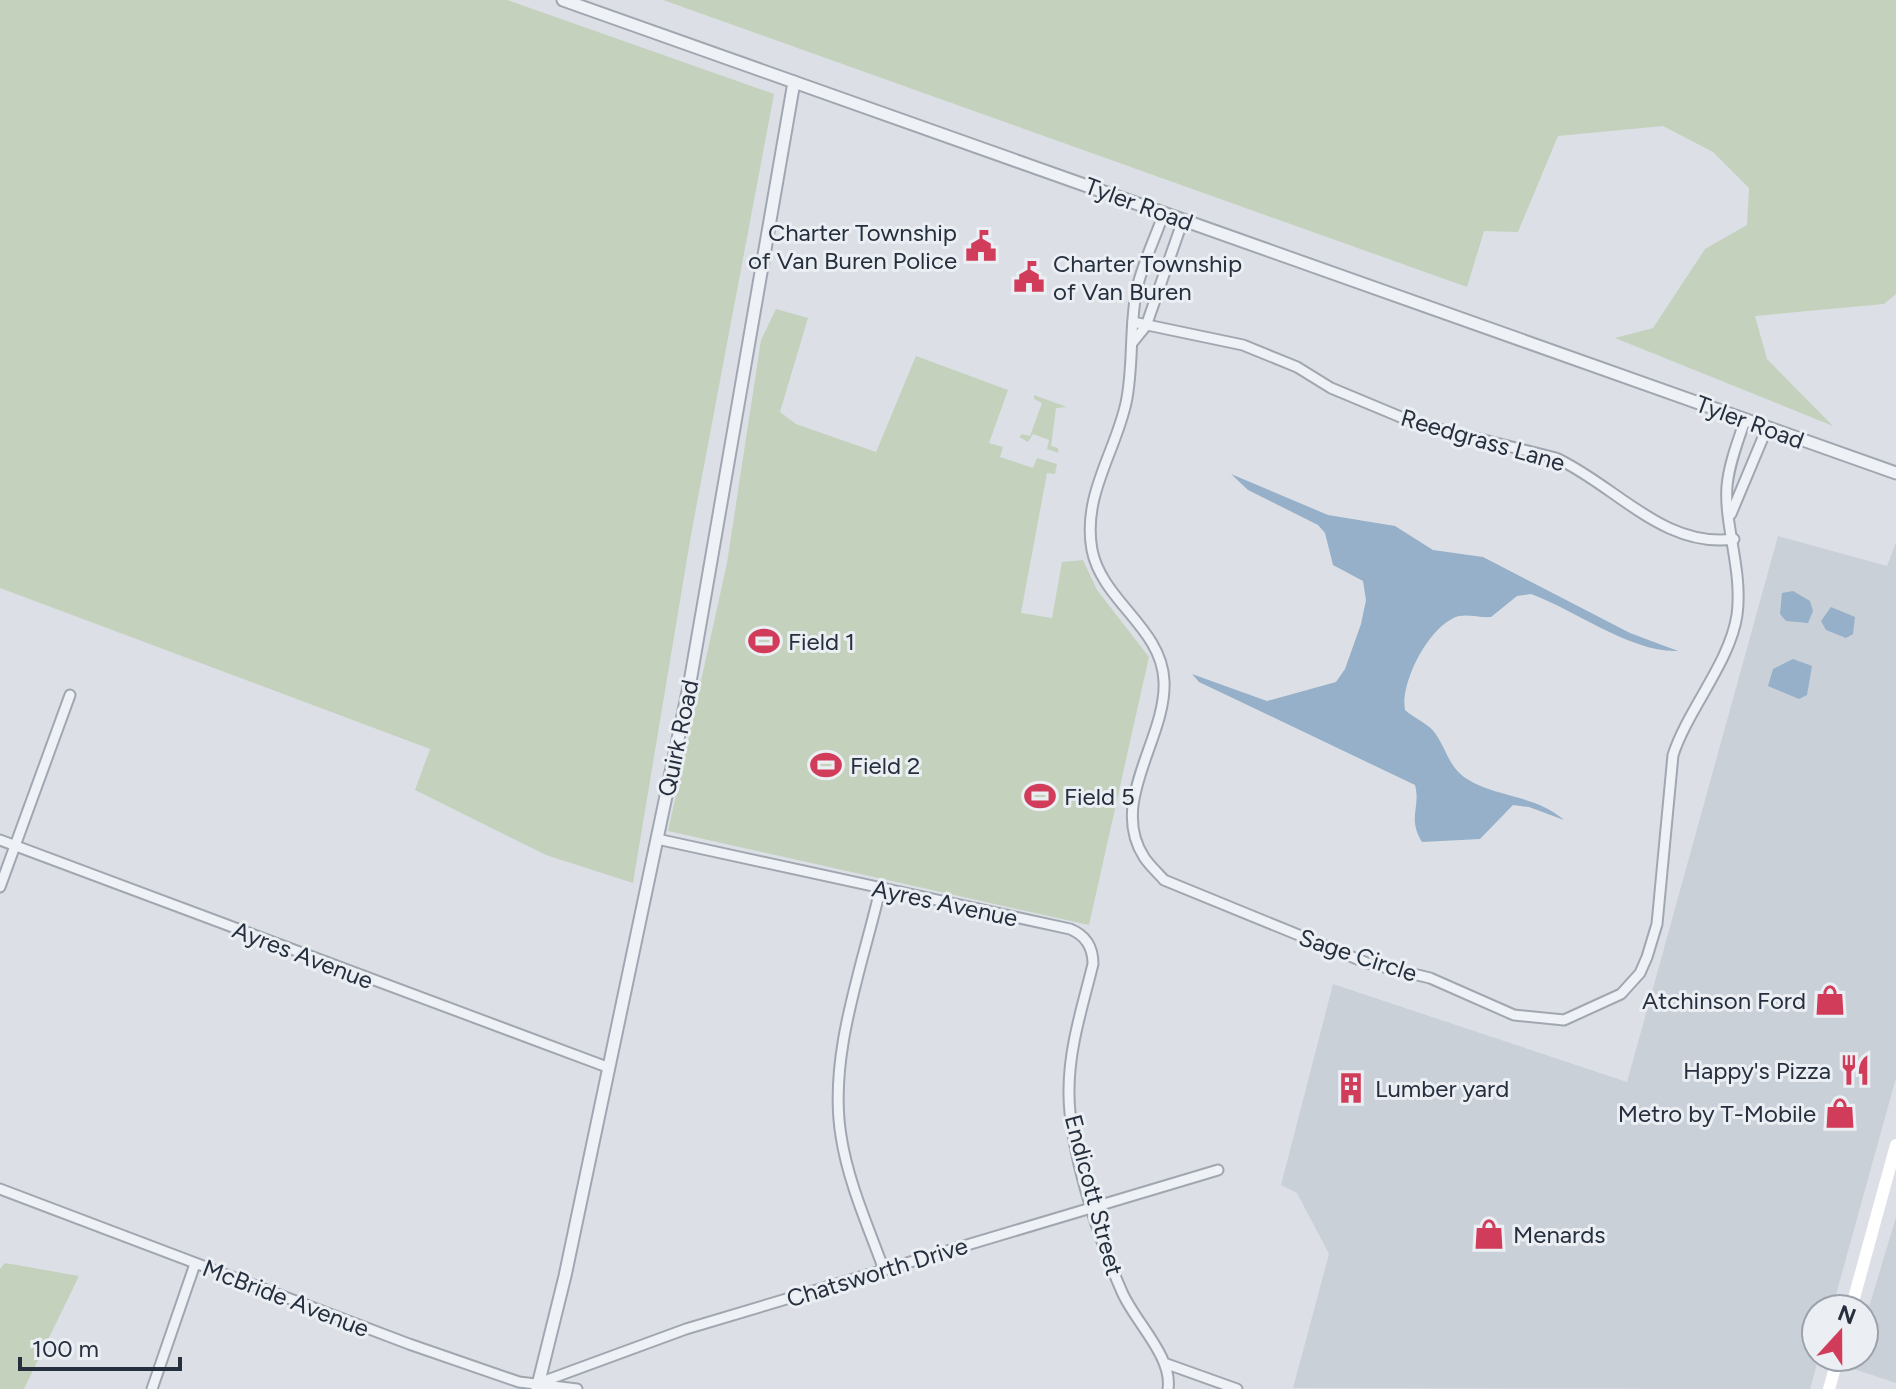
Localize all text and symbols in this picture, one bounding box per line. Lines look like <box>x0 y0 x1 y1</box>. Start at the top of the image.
street label: Tyler Road <box>1081 171 1197 237</box>
place label: Charter Township of Van Buren Police <box>748 218 957 275</box>
public building icon: Charter Township of Van Buren Police <box>964 229 998 263</box>
place label: Charter Township of Van Buren <box>1053 249 1242 306</box>
public building icon: Charter Township of Van Buren <box>1012 260 1046 294</box>
street label: Tyler Road <box>1692 389 1808 455</box>
street label: Reedgrass Lane <box>1398 403 1568 477</box>
sports icon: Field 1 <box>747 624 781 658</box>
place label: Field 1 <box>788 627 855 656</box>
street label: Quirk Road <box>651 677 705 799</box>
sports icon: Field 2 <box>809 748 843 782</box>
place label: Field 2 <box>850 751 920 780</box>
sports icon: Field 5 <box>1023 779 1057 813</box>
place label: Field 5 <box>1064 782 1135 811</box>
street label: Ayres Avenue <box>870 873 1020 933</box>
street label: Ayres Avenue <box>229 915 377 995</box>
street label: Sage Circle <box>1295 922 1421 988</box>
shop icon: Atchinson Ford <box>1813 983 1847 1017</box>
place label: Atchinson Ford <box>1642 986 1806 1015</box>
restaurant icon: Happy's Pizza <box>1838 1053 1872 1087</box>
place label: Happy's Pizza <box>1683 1056 1831 1085</box>
building icon: Lumber yard <box>1334 1071 1368 1105</box>
place label: Lumber yard <box>1375 1074 1509 1103</box>
shop icon: Metro by T-Mobile <box>1823 1096 1857 1130</box>
place label: Metro by T-Mobile <box>1618 1099 1816 1128</box>
street label: Endicott Street <box>1059 1111 1129 1279</box>
shop icon: Menards <box>1472 1217 1506 1251</box>
place label: Menards <box>1513 1220 1605 1249</box>
street label: Chatsworth Drive <box>783 1231 971 1313</box>
street label: McBride Avenue <box>199 1253 373 1343</box>
north arrow <box>1800 1293 1880 1373</box>
text: N <box>1834 1299 1860 1330</box>
scale bar <box>20 1321 180 1371</box>
text: 100 m <box>32 1334 99 1363</box>

